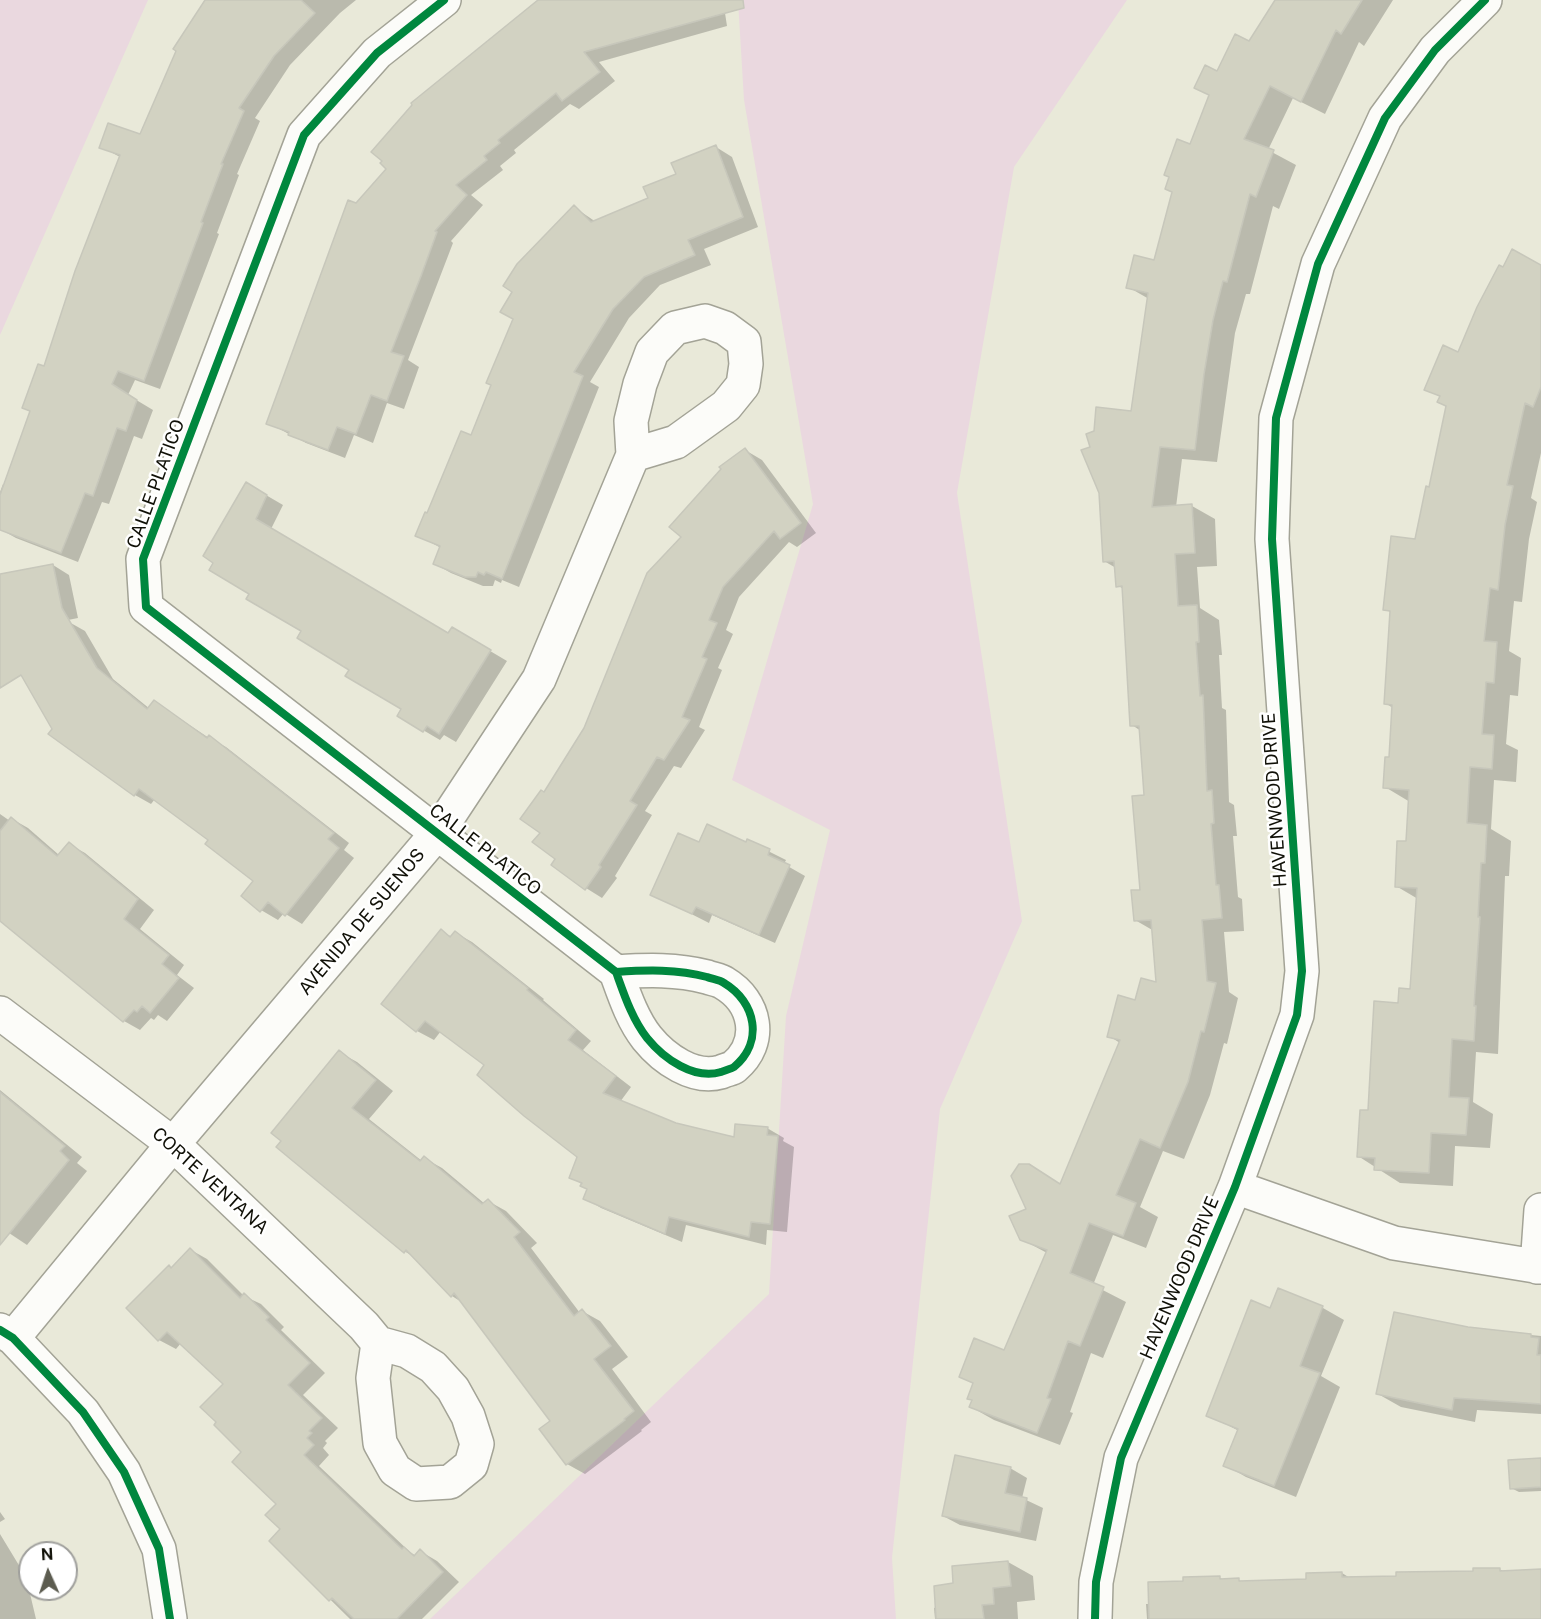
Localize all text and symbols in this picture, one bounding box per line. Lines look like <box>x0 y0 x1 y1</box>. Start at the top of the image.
street label: CALLE PLATICO <box>123 416 189 552</box>
street label: HAVENWOOD DRIVE <box>1258 712 1292 888</box>
street label: CALLE PLATICO <box>425 800 545 900</box>
street label: AVENIDA DE SUENOS <box>294 844 430 1000</box>
street label: CORTE VENTANA <box>147 1123 273 1239</box>
street label: HAVENWOOD DRIVE <box>1136 1193 1224 1363</box>
north arrow <box>18 1541 78 1601</box>
text: N <box>40 1545 54 1564</box>

